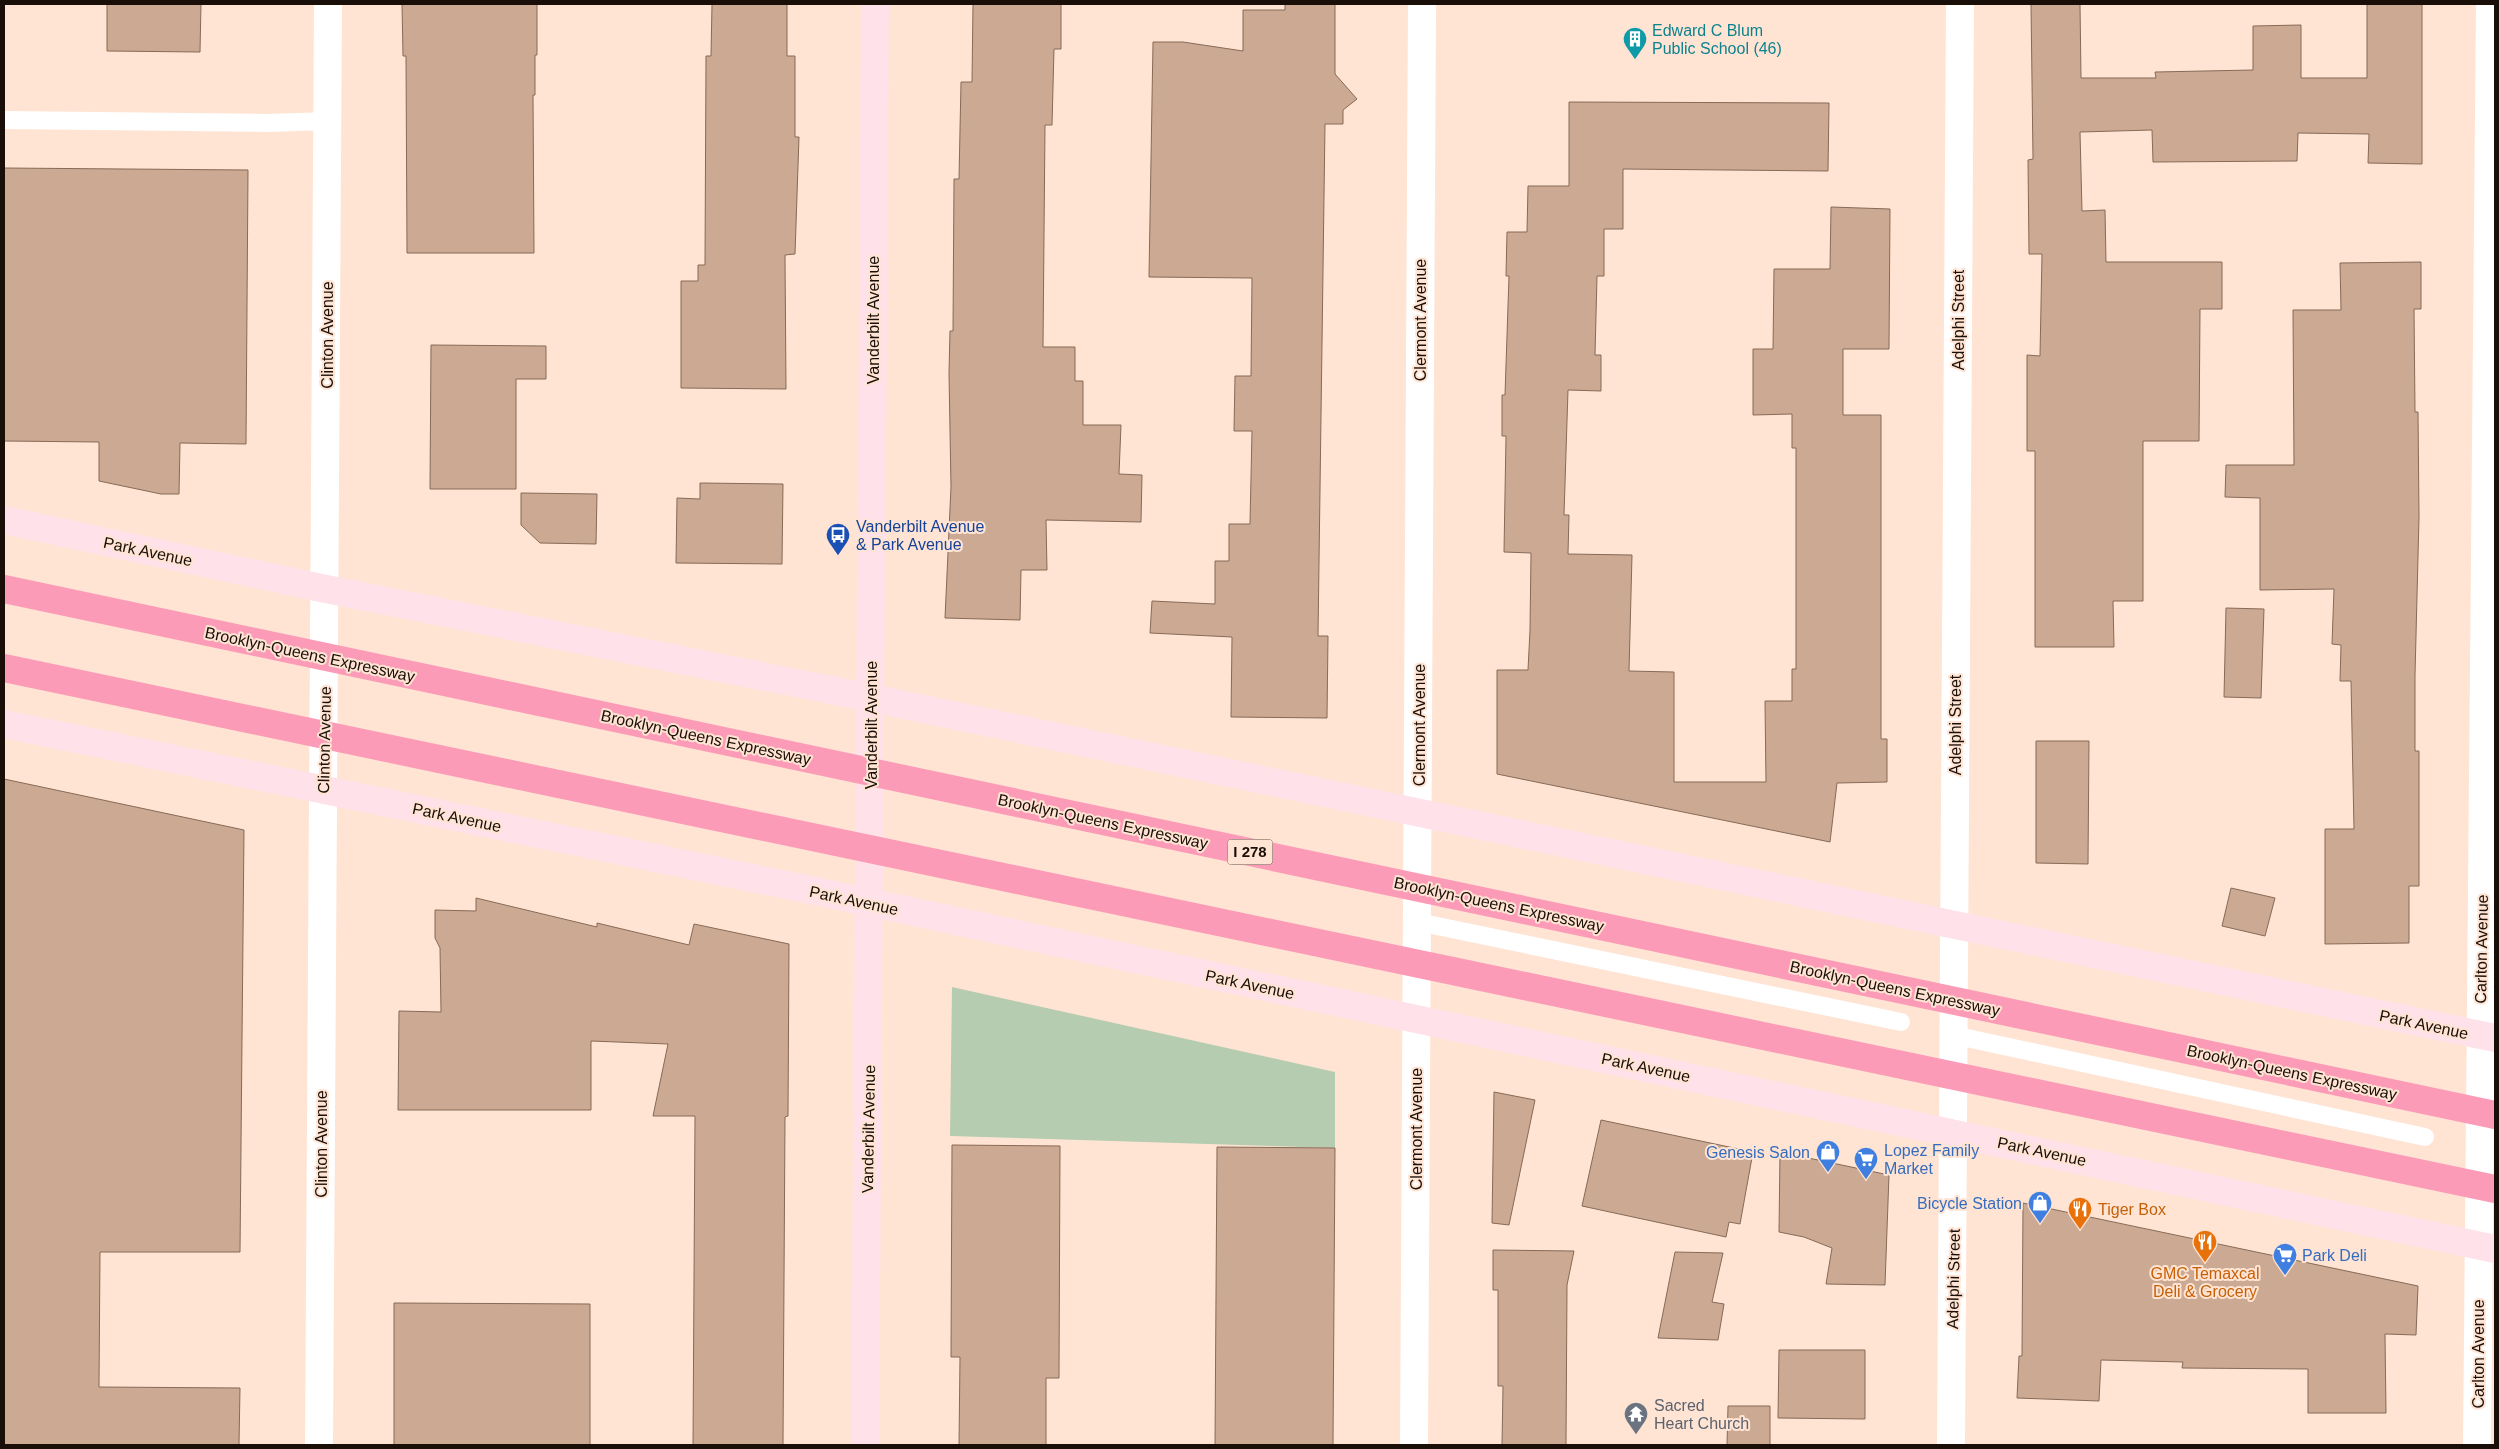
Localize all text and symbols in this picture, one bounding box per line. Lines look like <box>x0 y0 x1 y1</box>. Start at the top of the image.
place label: Edward C Blum Public School (46) <box>1652 22 1782 57</box>
building icon: Edward C Blum Public School (46) <box>1622 26 1648 60</box>
street label: Vanderbilt Avenue <box>865 256 882 384</box>
street label: Clermont Avenue <box>1412 259 1429 381</box>
street label: Adelphi Street <box>1950 269 1967 370</box>
street label: Clinton Avenue <box>319 281 336 389</box>
place label: Vanderbilt Avenue & Park Avenue <box>856 518 985 553</box>
bus stop icon: Vanderbilt Avenue & Park Avenue <box>825 522 851 556</box>
street label: Park Avenue <box>102 534 194 569</box>
street label: Brooklyn-Queens Expressway <box>203 624 416 685</box>
street label: Vanderbilt Avenue <box>863 661 880 789</box>
street label: Clermont Avenue <box>1411 664 1428 786</box>
street label: Adelphi Street <box>1947 674 1964 775</box>
street label: Clinton Avenue <box>315 686 334 794</box>
street label: Brooklyn-Queens Expressway <box>599 707 812 768</box>
street label: Brooklyn-Queens Expressway <box>996 791 1209 852</box>
street label: Park Avenue <box>411 800 503 835</box>
road number: I 278 <box>1228 840 1272 864</box>
street label: Brooklyn-Queens Expressway <box>1392 874 1605 935</box>
street label: Park Avenue <box>808 883 900 918</box>
street label: Carlton Avenue <box>2472 894 2491 1004</box>
street label: Brooklyn-Queens Expressway <box>1788 958 2001 1019</box>
street label: Park Avenue <box>1204 967 1296 1002</box>
street label: Park Avenue <box>2378 1007 2470 1042</box>
street label: Brooklyn-Queens Expressway <box>2185 1042 2398 1103</box>
street label: Park Avenue <box>1600 1050 1692 1085</box>
street label: Vanderbilt Avenue <box>859 1065 878 1193</box>
street label: Clermont Avenue <box>1408 1068 1425 1190</box>
street label: Clinton Avenue <box>313 1090 330 1198</box>
street label: Park Avenue <box>1996 1134 2088 1169</box>
shop icon: Genesis Salon <box>1815 1139 1841 1173</box>
place label: Lopez Family Market <box>1884 1142 1979 1177</box>
place label: Genesis Salon <box>1706 1144 1810 1161</box>
supermarket icon: Lopez Family Market <box>1853 1146 1879 1180</box>
shop icon: Bicycle Station <box>2027 1190 2053 1224</box>
place label: Bicycle Station <box>1917 1195 2022 1212</box>
restaurant icon: Tiger Box <box>2067 1196 2093 1230</box>
place label: Tiger Box <box>2098 1201 2166 1218</box>
street label: Adelphi Street <box>1944 1228 1963 1329</box>
restaurant icon: GMC Temaxcal Deli & Grocery <box>2192 1229 2218 1263</box>
supermarket icon: Park Deli <box>2272 1242 2298 1276</box>
place label: Park Deli <box>2302 1247 2367 1264</box>
place label: GMC Temaxcal Deli & Grocery <box>2150 1265 2260 1300</box>
street label: Carlton Avenue <box>2470 1299 2487 1409</box>
place label: Sacred Heart Church <box>1654 1397 1749 1432</box>
temple icon: Sacred Heart Church <box>1623 1401 1649 1435</box>

